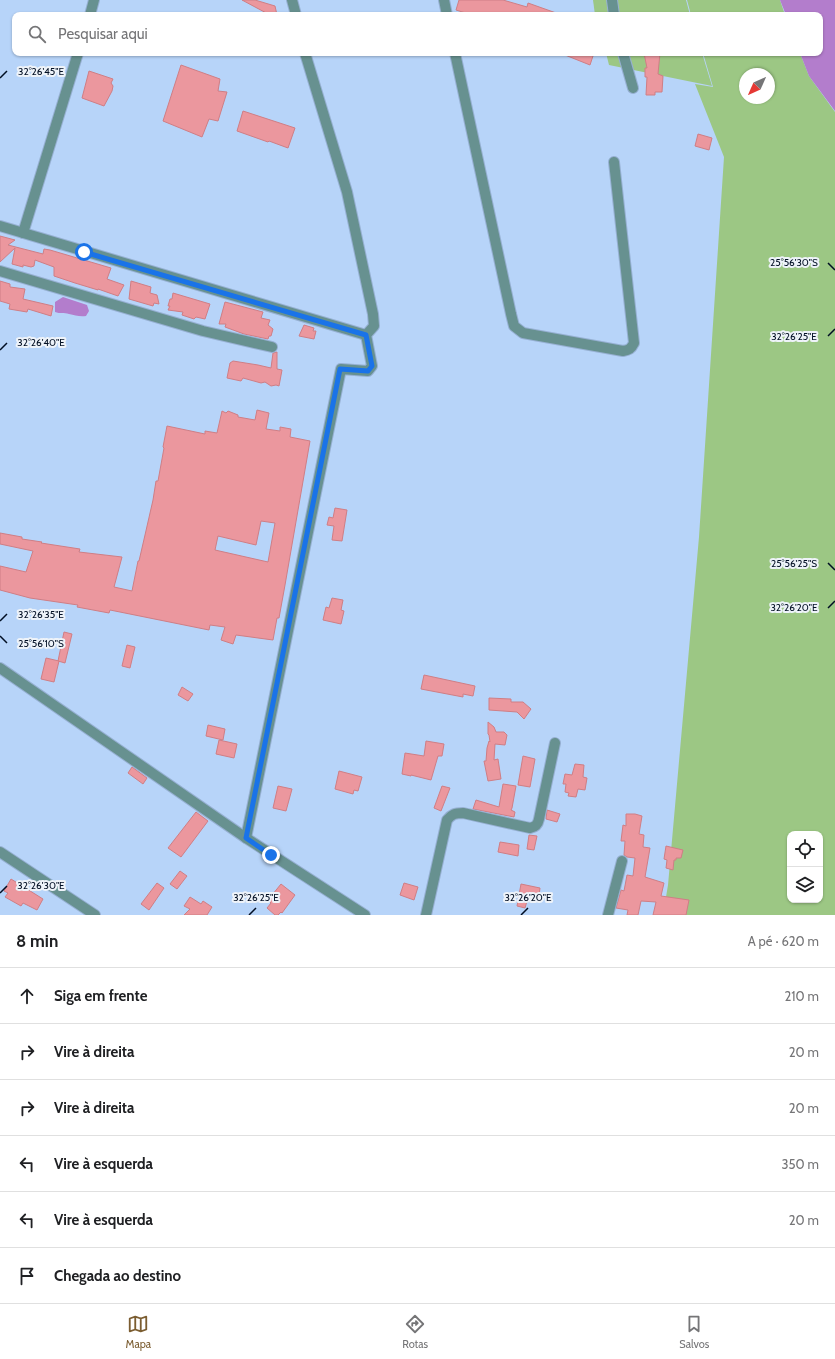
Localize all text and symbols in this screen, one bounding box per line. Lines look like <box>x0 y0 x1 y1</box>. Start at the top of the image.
search box <box>12 12 823 56</box>
icon: search <box>26 23 48 45</box>
text: Pesquisar aqui <box>58 25 148 43</box>
text: 32°26'45"E <box>18 65 64 78</box>
north arrow <box>739 68 775 104</box>
route start <box>75 243 93 261</box>
text: 25°56'30"S <box>770 256 818 269</box>
text: 32°26'25"E <box>771 330 817 343</box>
text: 32°26'40"E <box>17 336 65 349</box>
text: 25°56'25"S <box>771 557 817 570</box>
text: 32°26'20"E <box>770 601 818 614</box>
text: 32°26'35"E <box>18 608 64 621</box>
text: 25°56'10"S <box>18 637 64 650</box>
map controls <box>787 831 823 903</box>
button: locate <box>787 831 823 867</box>
route end <box>262 846 280 864</box>
button: layers <box>787 867 823 903</box>
text: 32°26'30"E <box>17 879 65 892</box>
text: 32°26'25"E <box>233 891 279 904</box>
text: 32°26'20"E <box>504 891 552 904</box>
text: 8 min <box>16 931 58 951</box>
text: A pé · 620 m <box>748 933 819 949</box>
icon: ahead <box>16 985 38 1007</box>
text: Siga em frente <box>54 987 147 1005</box>
text: 210 m <box>785 988 819 1004</box>
icon: right <box>16 1041 38 1063</box>
text: Vire à direita <box>54 1043 135 1061</box>
text: 20 m <box>789 1044 819 1060</box>
icon: right <box>16 1097 38 1119</box>
text: Vire à direita <box>54 1099 135 1117</box>
text: 20 m <box>789 1100 819 1116</box>
icon: left <box>16 1153 38 1175</box>
text: Vire à esquerda <box>54 1155 153 1173</box>
text: 350 m <box>782 1156 819 1172</box>
icon: left <box>16 1209 38 1231</box>
text: Vire à esquerda <box>54 1211 153 1229</box>
text: 20 m <box>789 1212 819 1228</box>
icon: arrive <box>16 1265 38 1287</box>
text: Chegada ao destino <box>54 1267 181 1285</box>
tab: Mapa <box>126 1313 151 1351</box>
tab: Rotas <box>402 1313 428 1351</box>
tab: Salvos <box>679 1313 709 1351</box>

